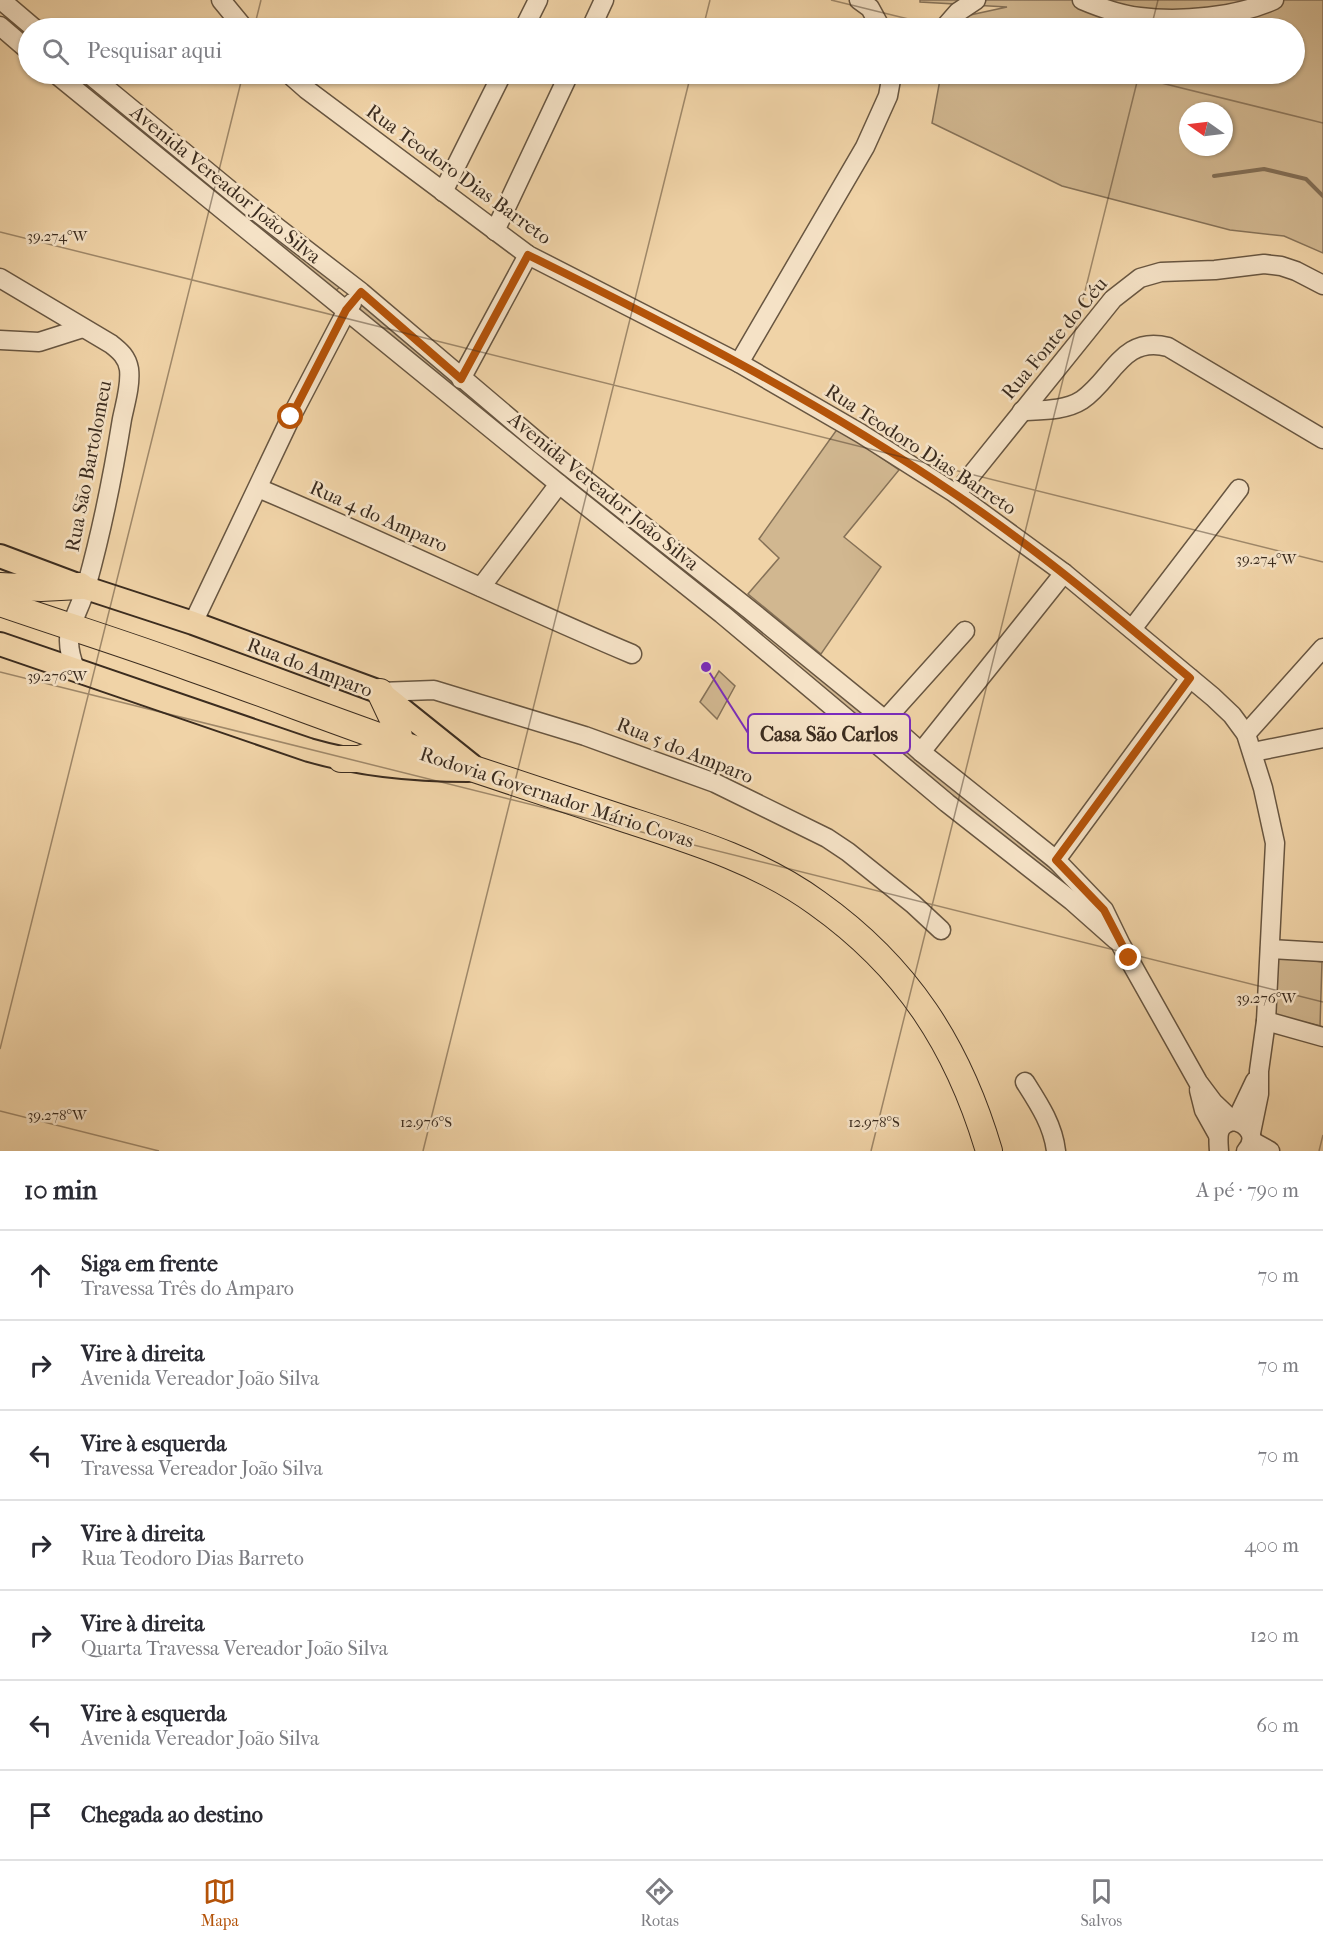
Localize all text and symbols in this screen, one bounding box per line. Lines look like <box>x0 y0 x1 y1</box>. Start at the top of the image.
search box <box>18 18 1305 84</box>
icon: search <box>39 35 72 68</box>
text: Pesquisar aqui <box>87 38 222 64</box>
street label: Avenida Vereador João Silva <box>125 100 326 269</box>
street label: Rua Teodoro Dias Barreto <box>362 100 556 249</box>
north arrow <box>1179 102 1233 156</box>
text: 39.274°W <box>27 227 89 245</box>
street label: Rua Fonte do Céu <box>997 272 1113 404</box>
street label: Rua São Bartolomeu <box>61 378 117 554</box>
street label: Rua Teodoro Dias Barreto <box>821 379 1021 520</box>
route start <box>277 403 303 429</box>
street label: Avenida Vereador João Silva <box>503 407 704 576</box>
street label: Rua 4 do Amparo <box>306 476 451 557</box>
text: 39.274°W <box>1236 550 1298 568</box>
street label: Rua do Amparo <box>244 633 376 702</box>
text: 39.276°W <box>27 667 88 685</box>
street label: Rua 5 do Amparo <box>613 713 757 788</box>
callout: Casa São Carlos <box>748 714 910 753</box>
text: Casa São Carlos <box>760 722 898 746</box>
street label: Rodovia Governador Mário Covas <box>417 742 697 853</box>
route end <box>1115 944 1141 970</box>
text: 39.276°W <box>1236 989 1297 1007</box>
text: 39.278°W <box>27 1106 88 1124</box>
text: 12.976°S <box>400 1113 452 1131</box>
text: 12.978°S <box>848 1113 900 1131</box>
text: 10 min <box>24 1175 97 1206</box>
text: A pé · 790 m <box>1196 1179 1299 1202</box>
text: Siga em frente <box>81 1251 218 1277</box>
icon: ahead <box>24 1259 57 1292</box>
text: 70 m <box>1257 1264 1299 1287</box>
text: Travessa Três do Amparo <box>81 1277 294 1300</box>
text: Vire à direita <box>81 1341 204 1367</box>
icon: right <box>24 1349 57 1382</box>
text: 70 m <box>1257 1354 1299 1377</box>
text: Avenida Vereador João Silva <box>81 1367 319 1390</box>
text: Vire à esquerda <box>81 1431 226 1457</box>
icon: left <box>24 1439 57 1472</box>
text: 70 m <box>1257 1444 1299 1467</box>
text: Travessa Vereador João Silva <box>81 1457 323 1480</box>
text: Vire à direita <box>81 1521 204 1547</box>
icon: right <box>24 1529 57 1562</box>
text: 400 m <box>1244 1534 1299 1557</box>
text: Rua Teodoro Dias Barreto <box>81 1547 304 1570</box>
text: Vire à direita <box>81 1611 204 1637</box>
icon: right <box>24 1619 57 1652</box>
text: 120 m <box>1250 1624 1299 1647</box>
text: Quarta Travessa Vereador João Silva <box>81 1637 388 1660</box>
text: Vire à esquerda <box>81 1701 226 1727</box>
icon: left <box>24 1709 57 1742</box>
text: 60 m <box>1256 1714 1299 1737</box>
text: Avenida Vereador João Silva <box>81 1727 319 1750</box>
icon: arrive <box>24 1799 57 1832</box>
text: Chegada ao destino <box>81 1802 263 1828</box>
tab: Mapa <box>201 1875 239 1930</box>
tab: Rotas <box>641 1875 679 1930</box>
tab: Salvos <box>1081 1875 1122 1930</box>

